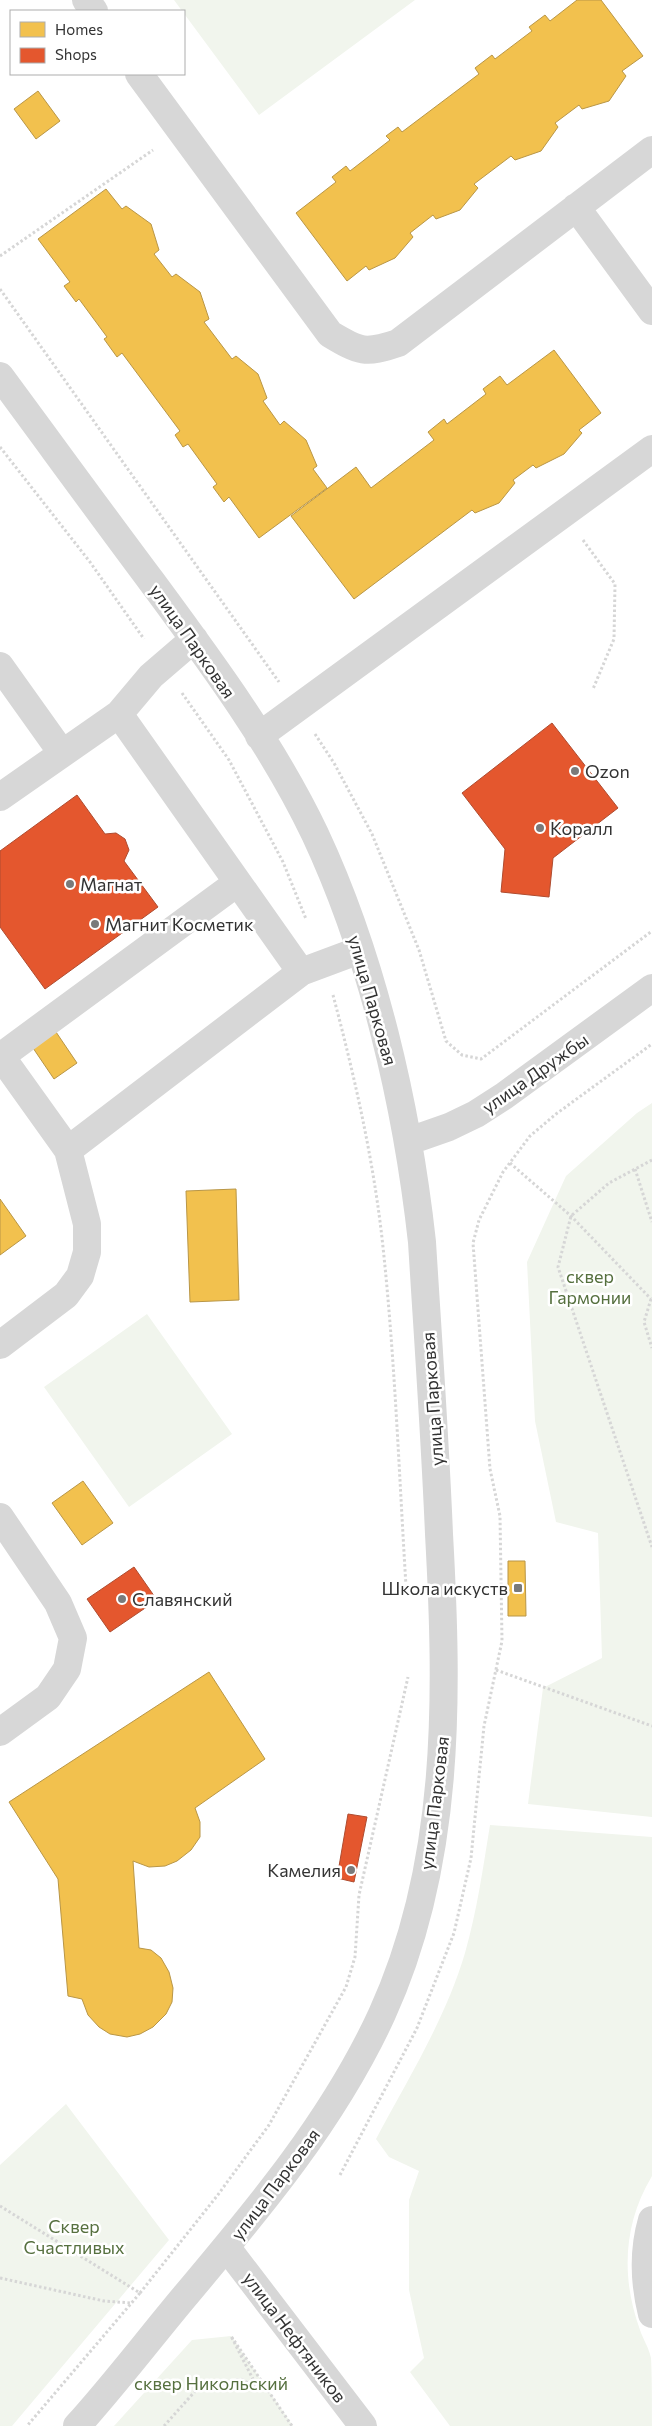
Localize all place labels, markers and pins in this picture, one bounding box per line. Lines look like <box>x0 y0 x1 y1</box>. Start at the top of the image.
place label: Ozon <box>585 760 630 782</box>
marker: Ozon <box>569 765 581 777</box>
place label: Коралл <box>550 817 613 839</box>
marker: Коралл <box>534 822 546 834</box>
place label: Магнат <box>80 873 143 895</box>
marker: Магнат <box>64 878 76 890</box>
place label: Магнит Косметик <box>105 913 254 935</box>
marker: Магнит Косметик <box>89 918 101 930</box>
place label: Школа искуств <box>381 1577 508 1599</box>
marker: Школа искуств <box>512 1582 524 1594</box>
place label: Славянский <box>132 1588 233 1610</box>
marker: Славянский <box>116 1593 128 1605</box>
place label: Камелия <box>267 1859 341 1881</box>
marker: Камелия <box>345 1864 357 1876</box>

